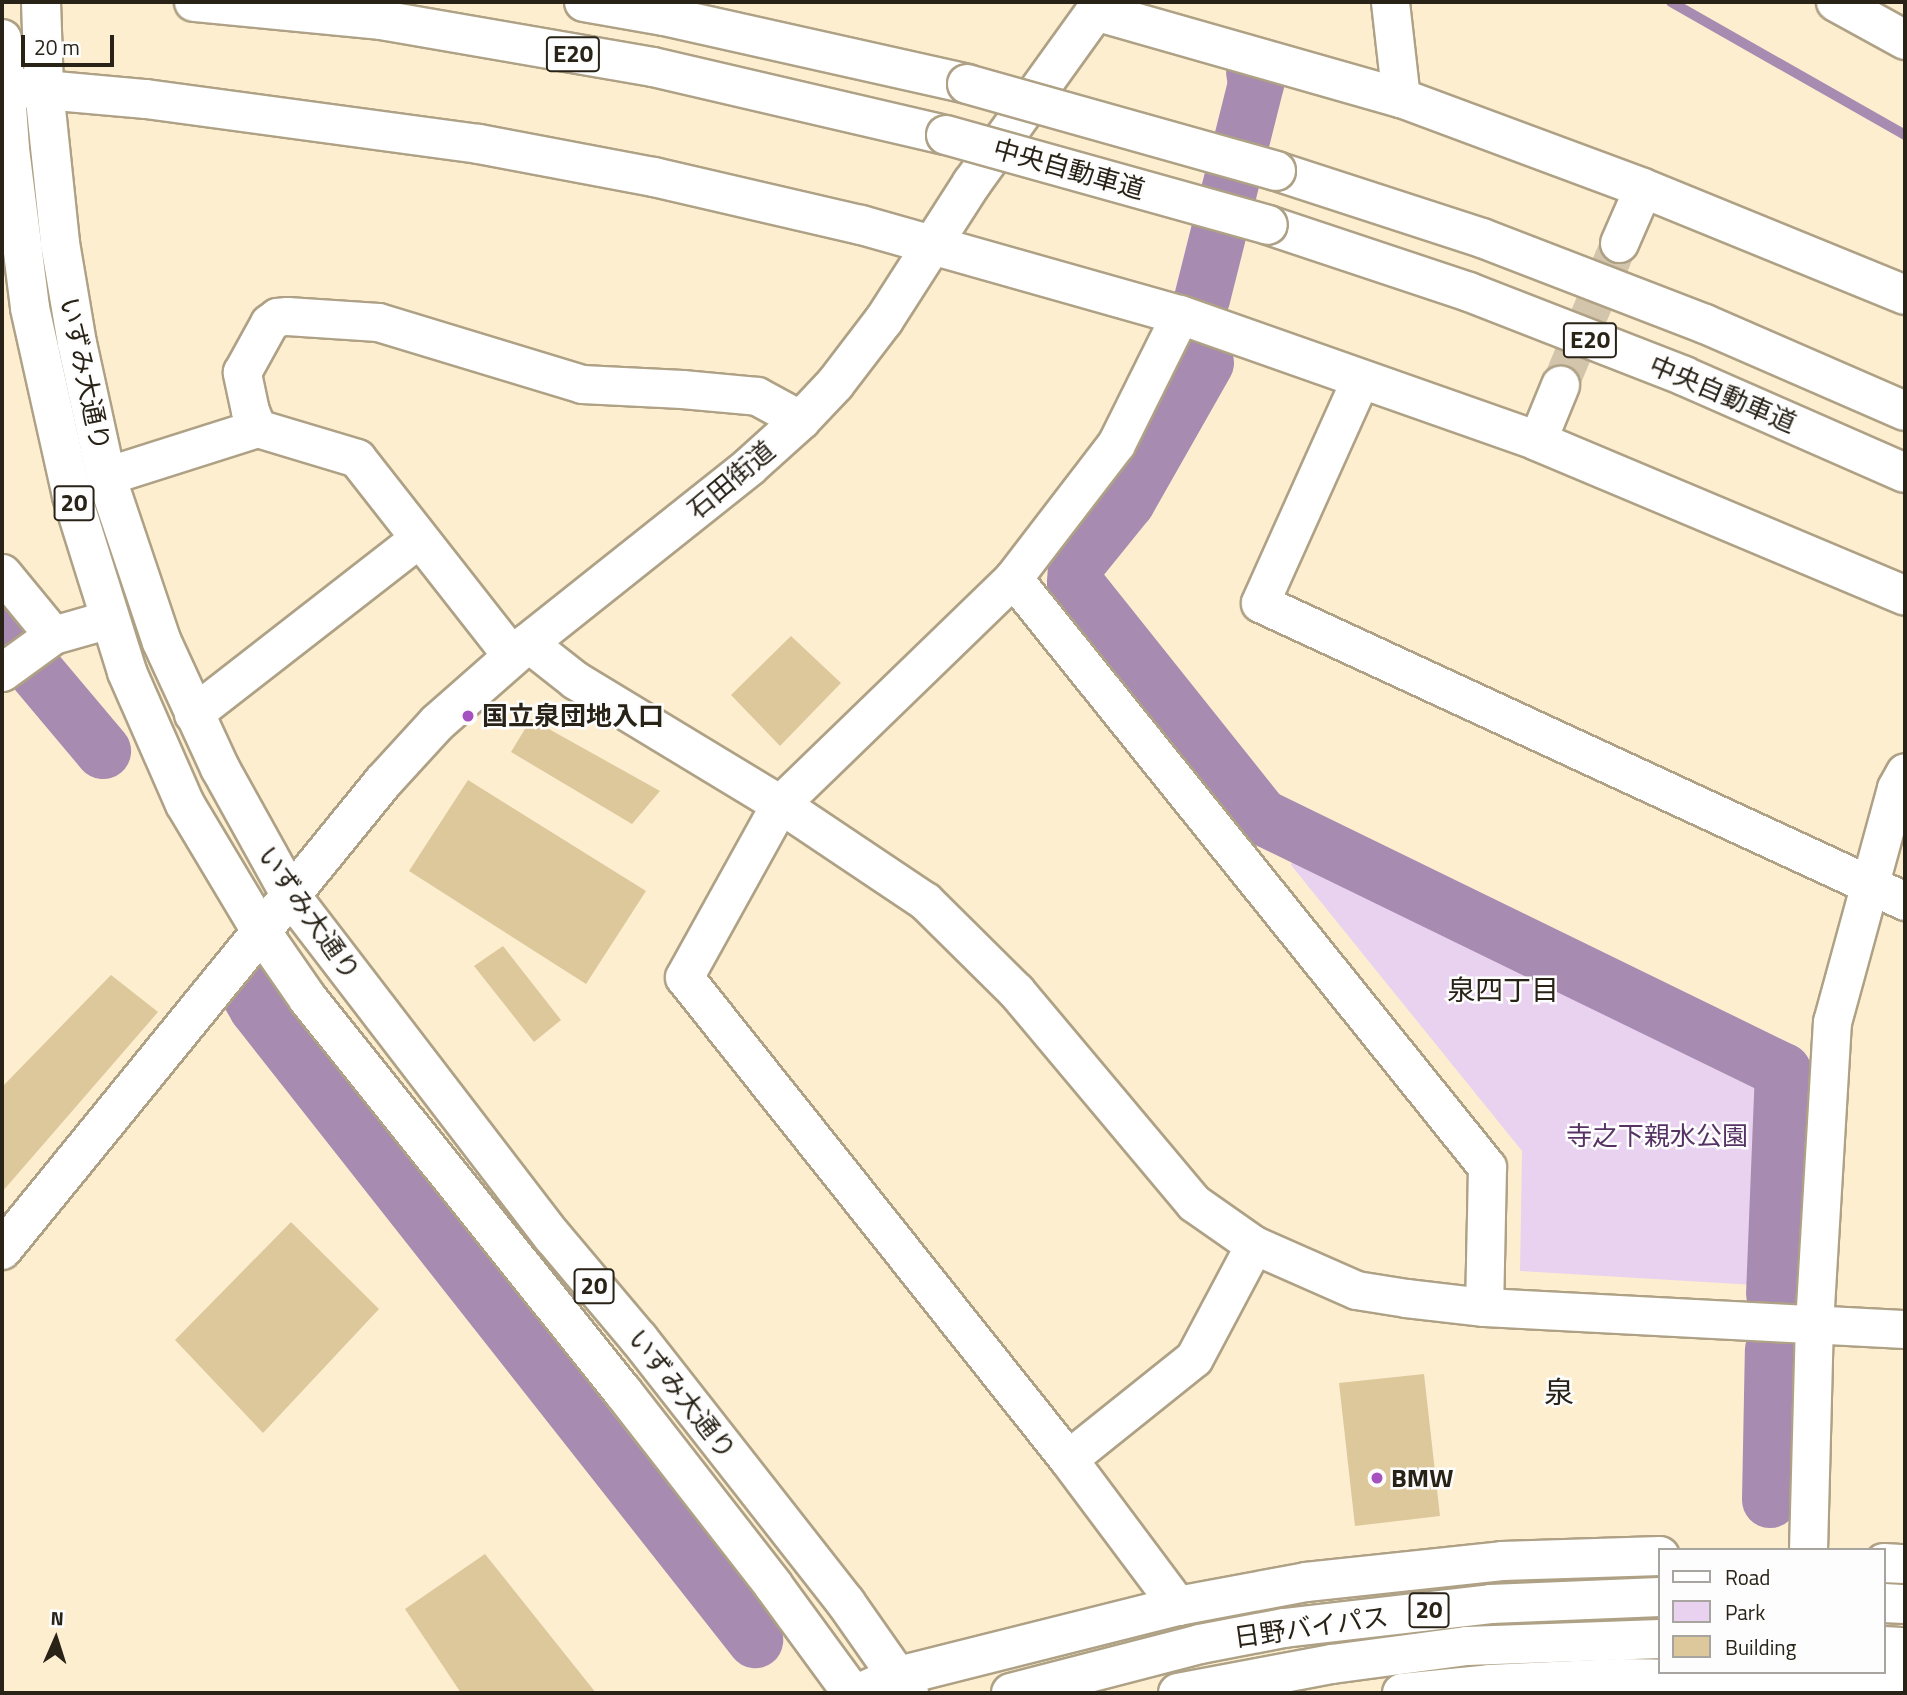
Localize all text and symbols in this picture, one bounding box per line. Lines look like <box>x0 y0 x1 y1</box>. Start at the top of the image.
scale bar <box>24 21 117 65</box>
text: 20 m <box>34 31 80 63</box>
road number: E20 <box>545 34 601 74</box>
street label: 中央自動車道 <box>990 133 1148 205</box>
street label: いずみ大通り <box>54 294 116 454</box>
road number: E20 <box>1562 320 1618 360</box>
street label: 中央自動車道 <box>1645 349 1801 439</box>
street label: 石田街道 <box>681 435 781 525</box>
road number: 20 <box>53 482 95 524</box>
place label: 国立泉団地入口 <box>482 700 664 732</box>
marker: 国立泉団地入口 <box>460 708 476 724</box>
street label: いずみ大通り <box>251 840 367 986</box>
district label: 泉四丁目 <box>1447 973 1559 1007</box>
park label: 寺之下親水公園 <box>1566 1120 1748 1152</box>
road number: 20 <box>573 1266 615 1306</box>
street label: いずみ大通り <box>622 1323 742 1465</box>
district label: 泉 <box>1544 1374 1574 1410</box>
place label: BMW <box>1391 1462 1453 1494</box>
marker: BMW <box>1369 1470 1385 1486</box>
legend <box>1658 1548 1886 1674</box>
text: Road <box>1725 1561 1770 1593</box>
road number: 20 <box>1408 1590 1450 1630</box>
text: Park <box>1725 1596 1765 1628</box>
street label: 日野バイパス <box>1232 1601 1390 1653</box>
text: N <box>50 1603 64 1632</box>
north arrow <box>21 1604 91 1674</box>
text: Building <box>1725 1631 1796 1663</box>

